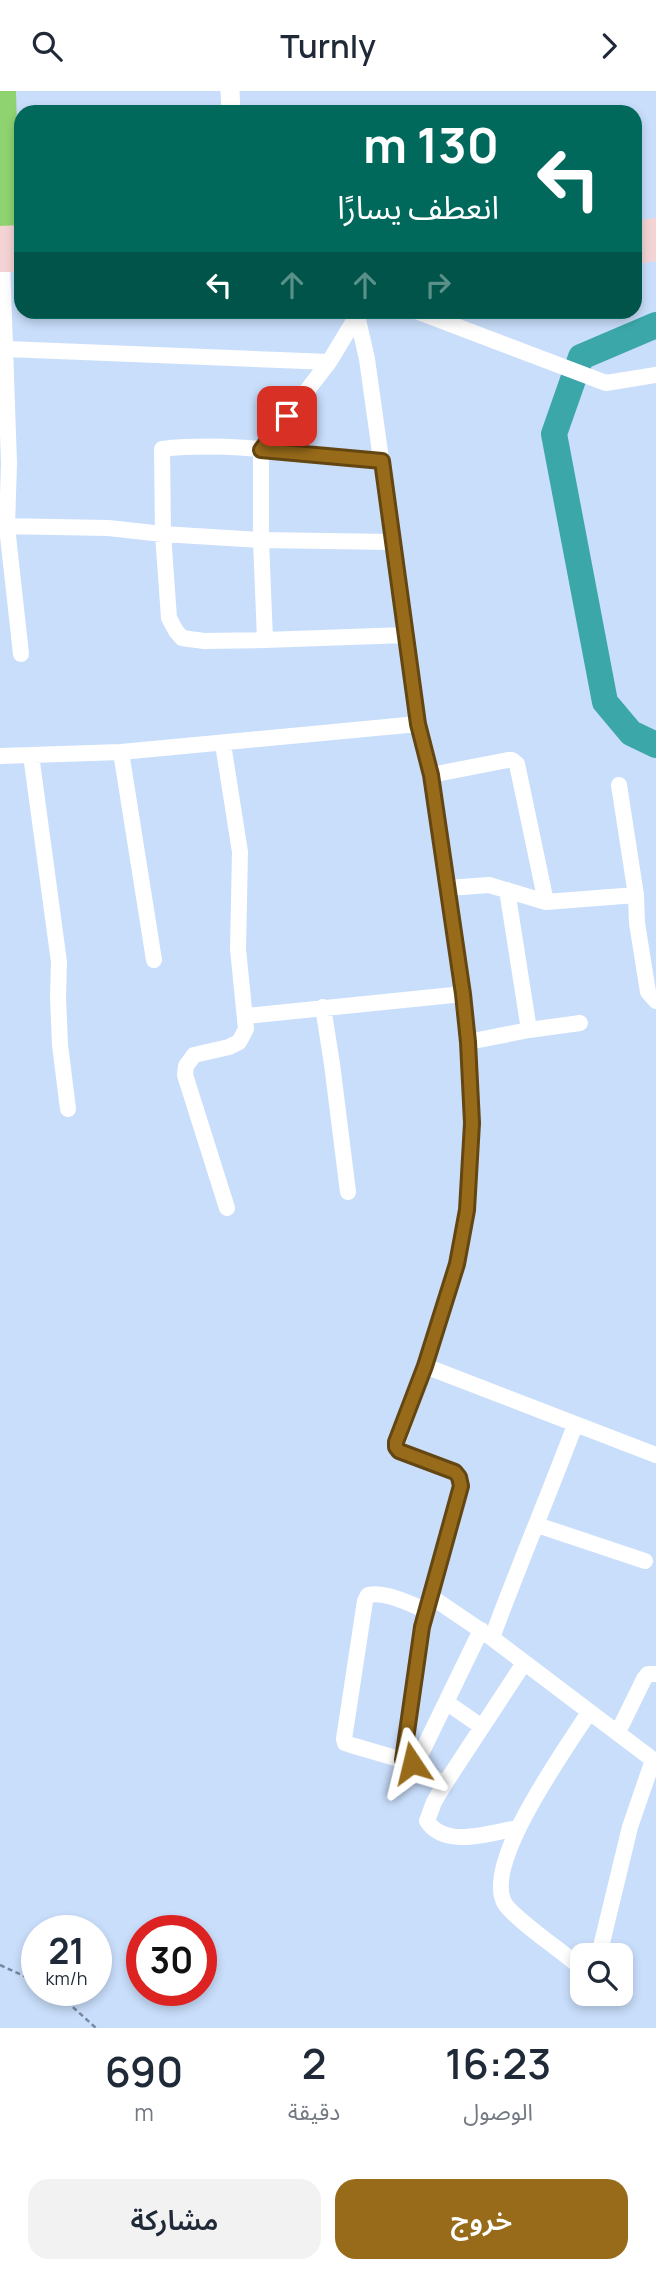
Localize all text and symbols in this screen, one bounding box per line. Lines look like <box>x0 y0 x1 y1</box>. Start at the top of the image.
text: Turnly <box>280 24 376 68</box>
icon: search <box>28 27 66 65</box>
icon: forward <box>590 27 628 65</box>
text: 130 m <box>363 111 499 178</box>
icon: left <box>523 133 614 224</box>
text: انعطف يسارًا <box>337 185 499 229</box>
icon: left <box>200 266 238 304</box>
icon: ahead <box>273 266 311 304</box>
icon: ahead <box>346 266 384 304</box>
icon: right <box>419 266 457 304</box>
pin <box>257 386 317 446</box>
icon: arrive <box>268 397 306 435</box>
position arrow <box>375 1726 449 1800</box>
speed limit sign: 30 <box>126 1915 217 2006</box>
text: 21 <box>48 1927 85 1975</box>
map controls <box>570 1943 633 2006</box>
button: search <box>570 1943 633 2006</box>
text: km/h <box>46 1966 87 1990</box>
text: 2 <box>302 2034 326 2092</box>
text: 16:23 <box>445 2034 551 2092</box>
text: 690 <box>105 2042 183 2100</box>
text: دقيقة <box>288 2095 340 2127</box>
text: الوصول <box>463 2095 533 2127</box>
text: m <box>134 2096 154 2128</box>
button: مشاركة <box>28 2179 321 2259</box>
button: خروج <box>335 2179 628 2259</box>

